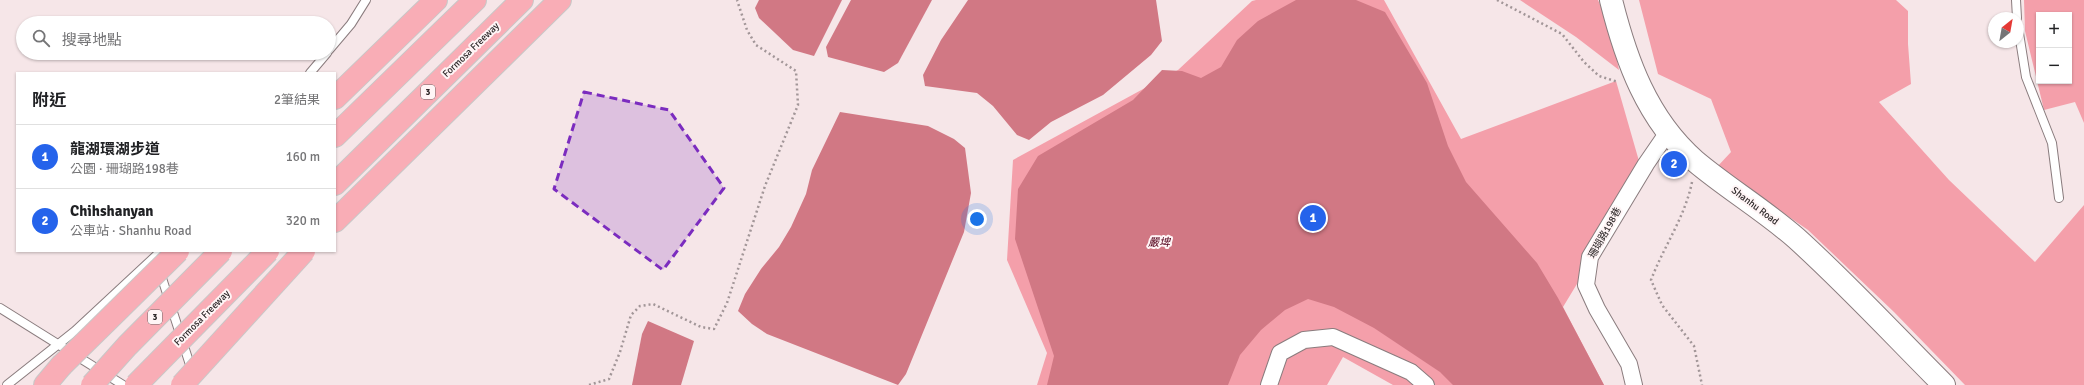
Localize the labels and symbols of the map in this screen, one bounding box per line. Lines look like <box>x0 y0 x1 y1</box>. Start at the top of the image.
north arrow <box>1988 12 2024 48</box>
street label: Formosa Freeway <box>440 20 502 80</box>
road number: 3 <box>421 85 435 99</box>
pin: 2 <box>1661 149 1687 179</box>
street label: Shanhu Road <box>1729 184 1781 228</box>
pin: 1 <box>1300 203 1326 233</box>
street label: 珊瑚路198巷 <box>1586 206 1624 260</box>
your location <box>967 209 987 229</box>
water label: 嚴埤 <box>1148 236 1172 249</box>
street label: Formosa Freeway <box>172 287 233 348</box>
road number: 3 <box>148 310 162 324</box>

